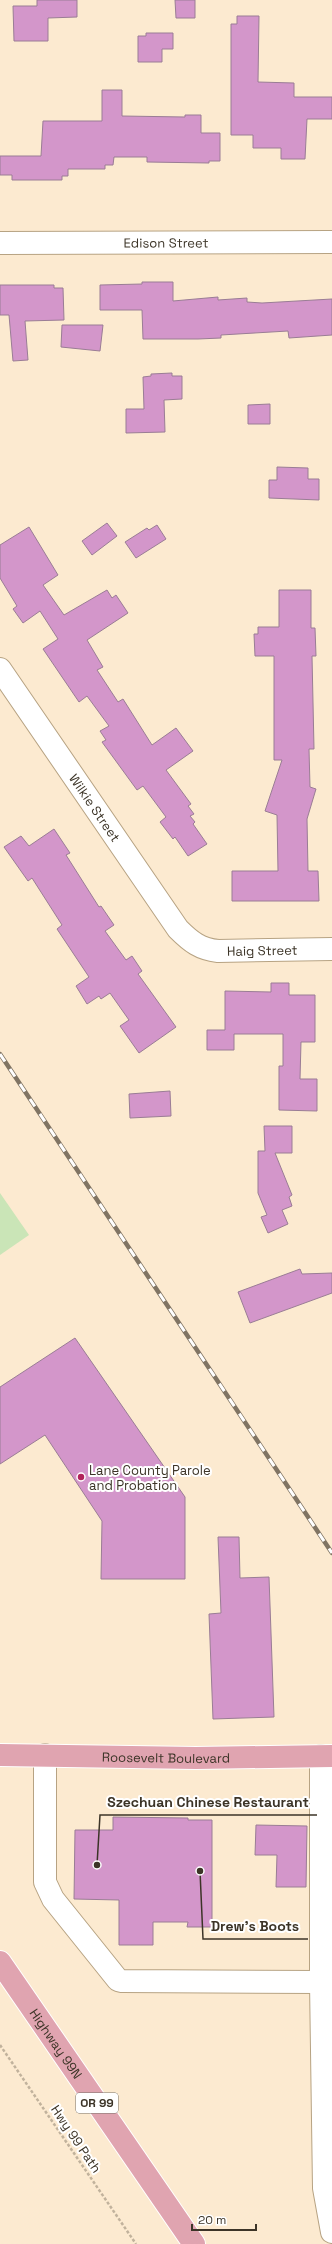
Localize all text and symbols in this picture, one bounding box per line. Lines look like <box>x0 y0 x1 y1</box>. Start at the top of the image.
street label: Edison Street <box>124 234 208 251</box>
street label: Wilkie Street <box>66 770 124 845</box>
street label: Haig Street <box>227 941 298 959</box>
place label: Lane County Parole and Probation <box>89 1462 211 1494</box>
marker: Lane County Parole and Probation <box>76 1472 86 1482</box>
street label: Roosevelt Boulevard <box>102 1748 230 1767</box>
callout: Szechuan Chinese Restaurant <box>100 1789 317 1815</box>
text: Szechuan Chinese Restaurant <box>107 1793 309 1811</box>
callout: Drew's Boots <box>203 1913 308 1939</box>
text: Drew's Boots <box>211 1917 299 1935</box>
street label: Highway 99N <box>26 2005 86 2082</box>
road number: OR 99 <box>76 2093 118 2113</box>
street label: Hwy 99 Path <box>47 2102 105 2176</box>
scale bar <box>192 2206 256 2232</box>
text: 20 m <box>198 2212 226 2228</box>

